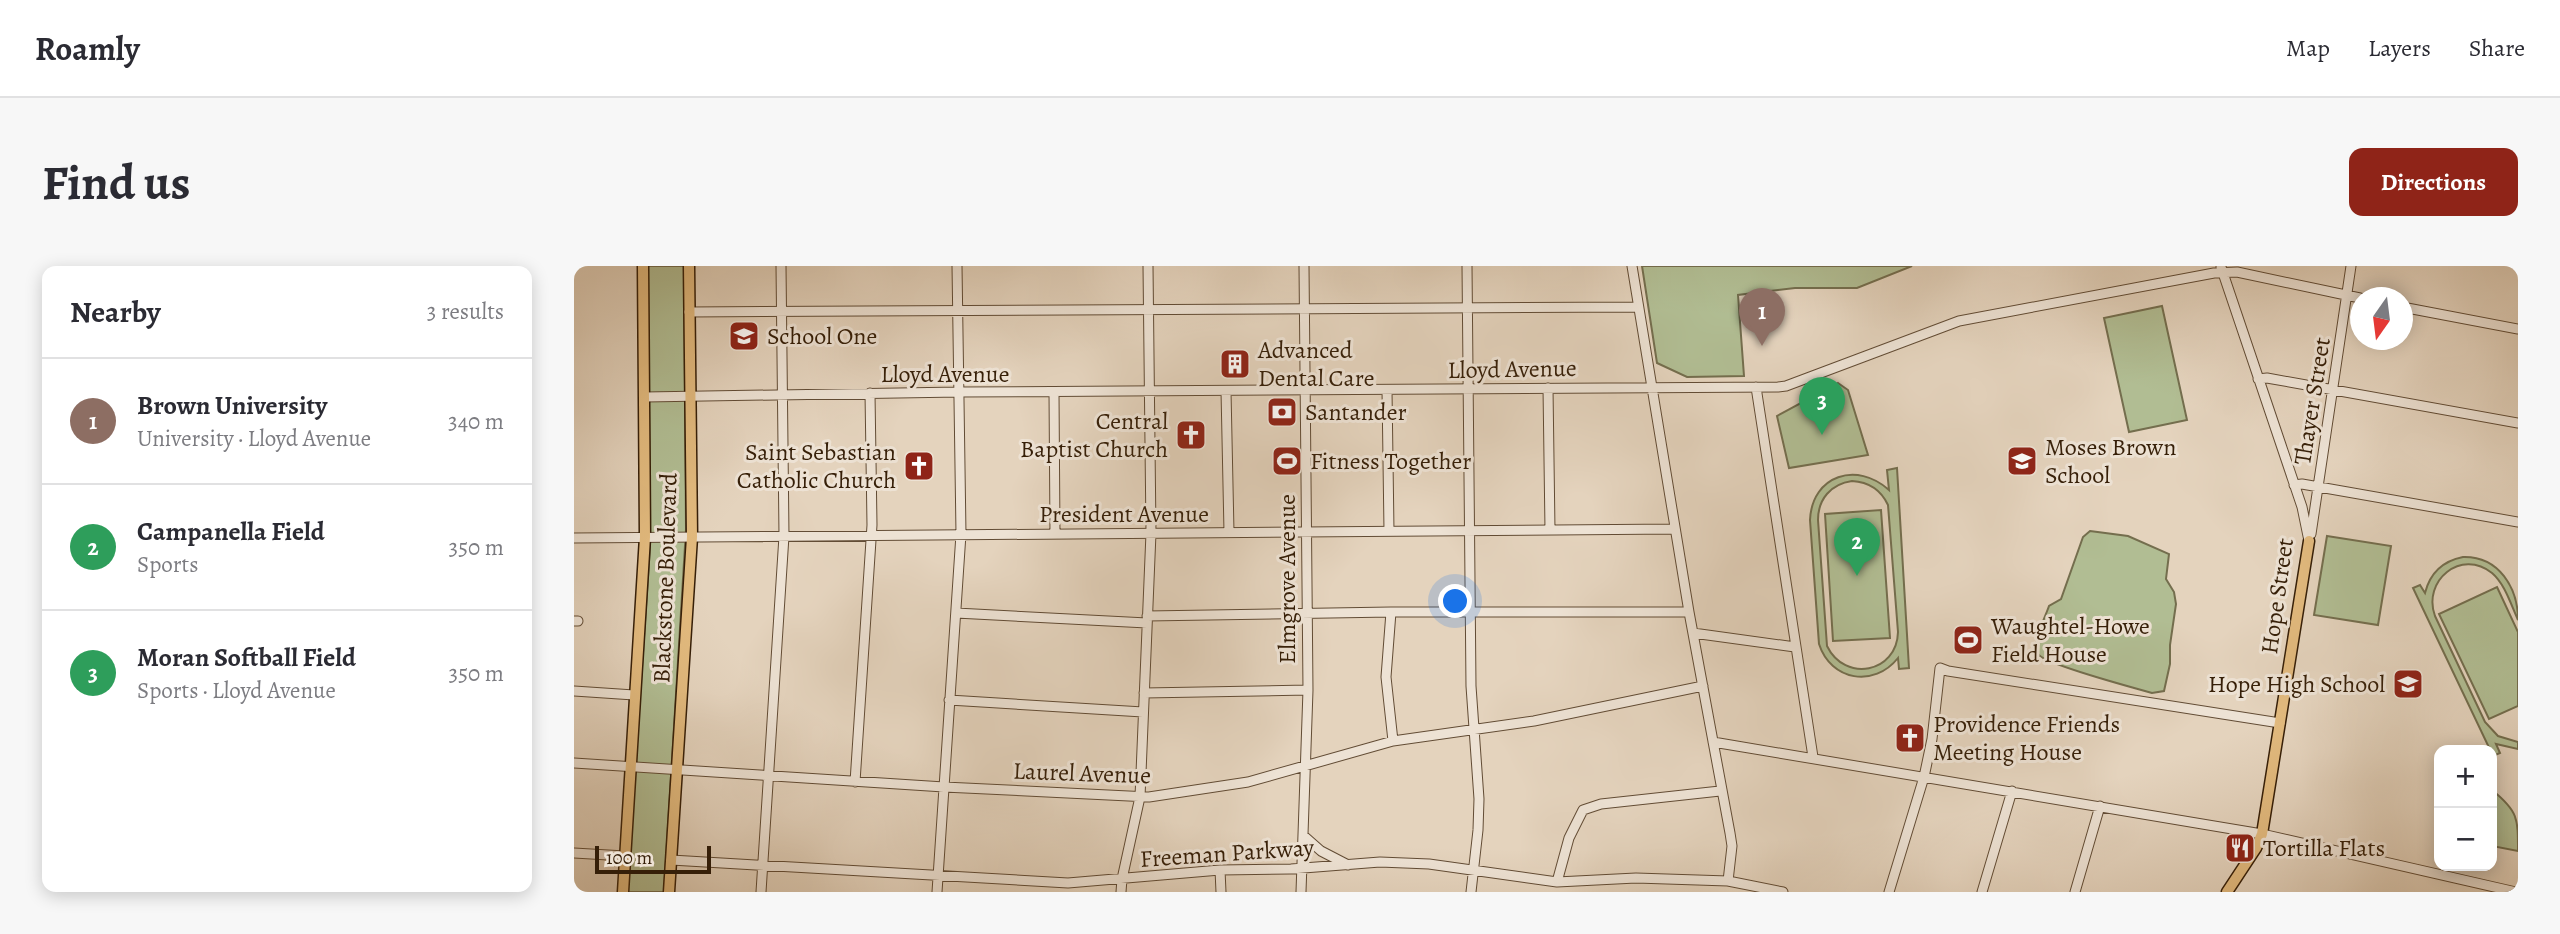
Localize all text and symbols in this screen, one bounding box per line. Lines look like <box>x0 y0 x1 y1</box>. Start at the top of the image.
text: Roamly <box>35 26 140 71</box>
text: Map <box>2286 32 2330 64</box>
text: Layers <box>2368 32 2431 64</box>
text: Share <box>2469 32 2525 64</box>
button: Directions <box>2349 148 2518 216</box>
text: Find us <box>42 149 190 216</box>
north arrow <box>2350 287 2413 350</box>
pin: 1 <box>1739 288 1785 346</box>
text: Nearby <box>70 292 161 332</box>
text: 3 results <box>427 296 504 327</box>
school or university icon: School One <box>727 319 761 353</box>
place label: School One <box>767 320 877 352</box>
place label: Advanced Dental Care <box>1257 334 1374 394</box>
street label: Thayer Street <box>2286 335 2338 467</box>
building icon: Advanced Dental Care <box>1218 347 1252 381</box>
street label: Lloyd Avenue <box>1447 352 1577 386</box>
street label: Lloyd Avenue <box>880 358 1010 390</box>
pin: 3 <box>1799 377 1845 435</box>
text: Brown University <box>137 388 327 423</box>
bank icon: Santander <box>1265 395 1299 429</box>
place label: Santander <box>1305 396 1407 428</box>
place label: Central Baptist Church <box>1020 405 1168 465</box>
text: 1 <box>89 406 97 437</box>
text: 340 m <box>448 406 504 437</box>
church icon: Central Baptist Church <box>1174 418 1208 452</box>
text: University · Lloyd Avenue <box>137 423 371 454</box>
place label: Moses Brown School <box>2045 431 2176 491</box>
place label: Saint Sebastian Catholic Church <box>737 436 896 496</box>
sports icon: Fitness Together <box>1270 444 1304 478</box>
school or university icon: Moses Brown School <box>2005 444 2039 478</box>
place label: Fitness Together <box>1310 445 1472 477</box>
church icon: Saint Sebastian Catholic Church <box>902 449 936 483</box>
street label: Blackstone Boulevard <box>645 472 685 684</box>
street label: Elmgrove Avenue <box>1271 494 1303 664</box>
street label: President Avenue <box>1039 498 1209 530</box>
text: Campanella Field <box>137 514 325 549</box>
pin: 2 <box>1834 518 1880 576</box>
text: 2 <box>87 532 99 563</box>
text: 350 m <box>449 532 504 563</box>
street label: Hope Street <box>2253 536 2301 656</box>
text: Sports <box>137 549 198 580</box>
your location <box>1438 584 1472 618</box>
place label: Waughtel-Howe Field House <box>1990 610 2150 670</box>
sports icon: Waughtel-Howe Field House <box>1951 623 1985 657</box>
text: Moran Softball Field <box>137 640 356 675</box>
text: 3 <box>88 658 98 689</box>
text: 350 m <box>449 658 504 689</box>
school or university icon: Hope High School <box>2391 667 2425 701</box>
place label: Hope High School <box>2208 668 2385 700</box>
text: Sports · Lloyd Avenue <box>137 675 336 706</box>
place label: Providence Friends Meeting House <box>1933 708 2120 768</box>
church icon: Providence Friends Meeting House <box>1893 721 1927 755</box>
map controls <box>2434 745 2497 871</box>
button: + <box>2434 745 2497 808</box>
street label: Laurel Avenue <box>1012 755 1152 791</box>
button: − <box>2434 808 2497 871</box>
street label: Freeman Parkway <box>1139 831 1315 875</box>
restaurant icon: Tortilla Flats <box>2223 831 2257 865</box>
place label: Tortilla Flats <box>2263 832 2385 864</box>
scale bar <box>595 843 710 875</box>
text: 100 m <box>606 845 652 871</box>

